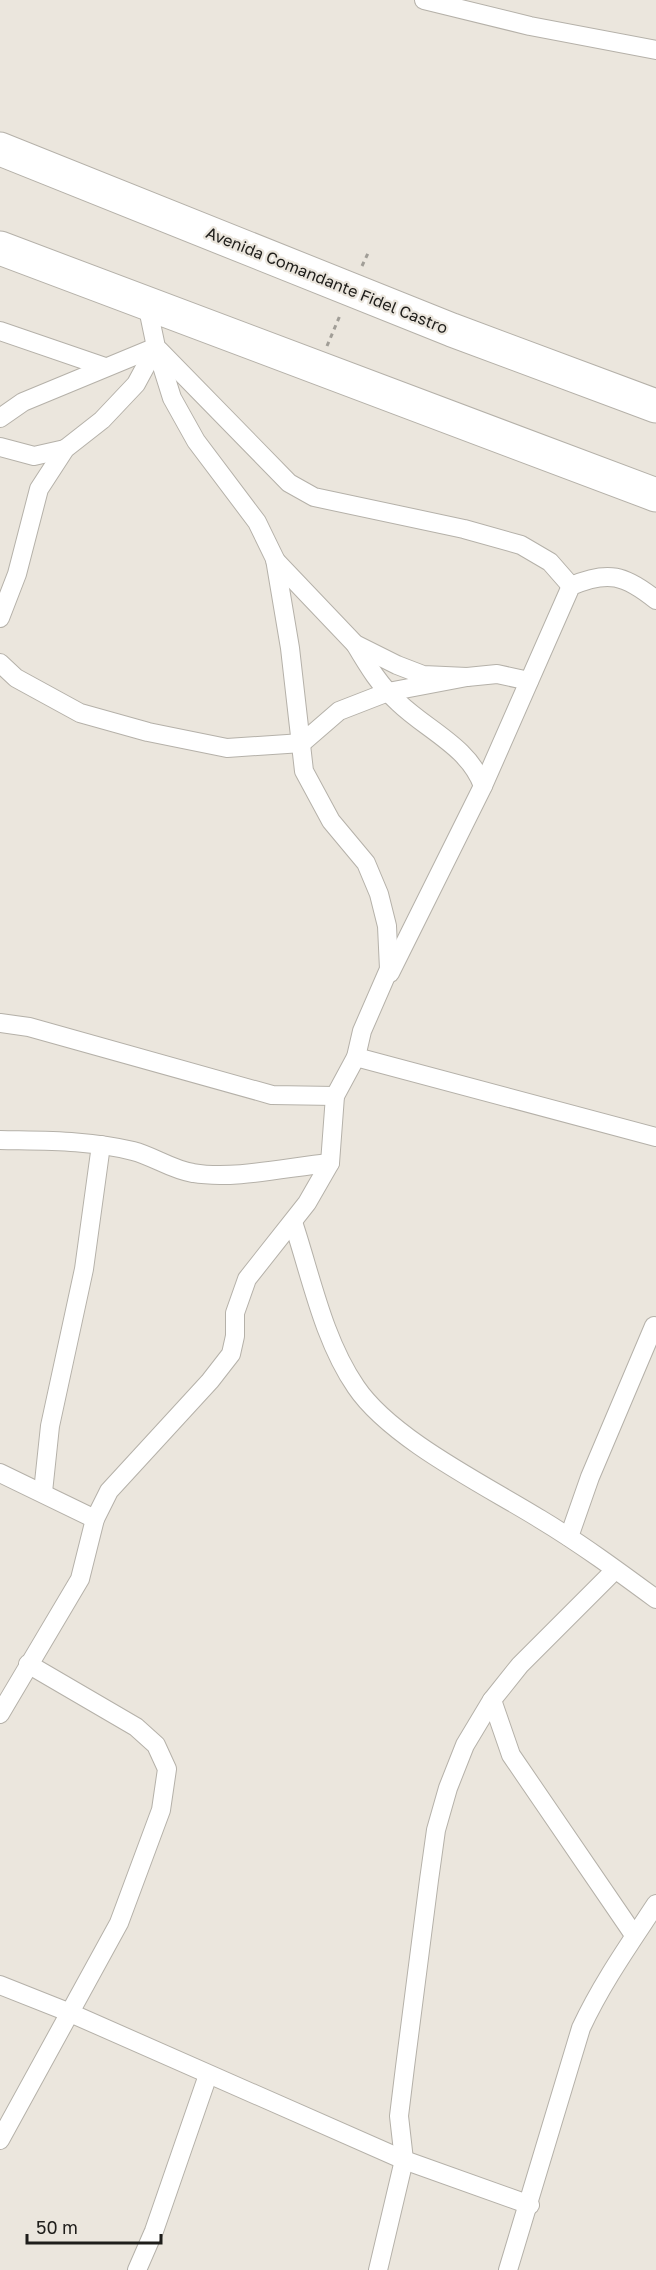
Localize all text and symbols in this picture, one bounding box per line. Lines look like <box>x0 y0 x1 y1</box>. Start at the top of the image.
street label: Avenida Comandante Fidel Castro <box>203 222 451 338</box>
scale bar <box>27 2207 160 2245</box>
text: 50 m <box>36 2216 78 2238</box>

